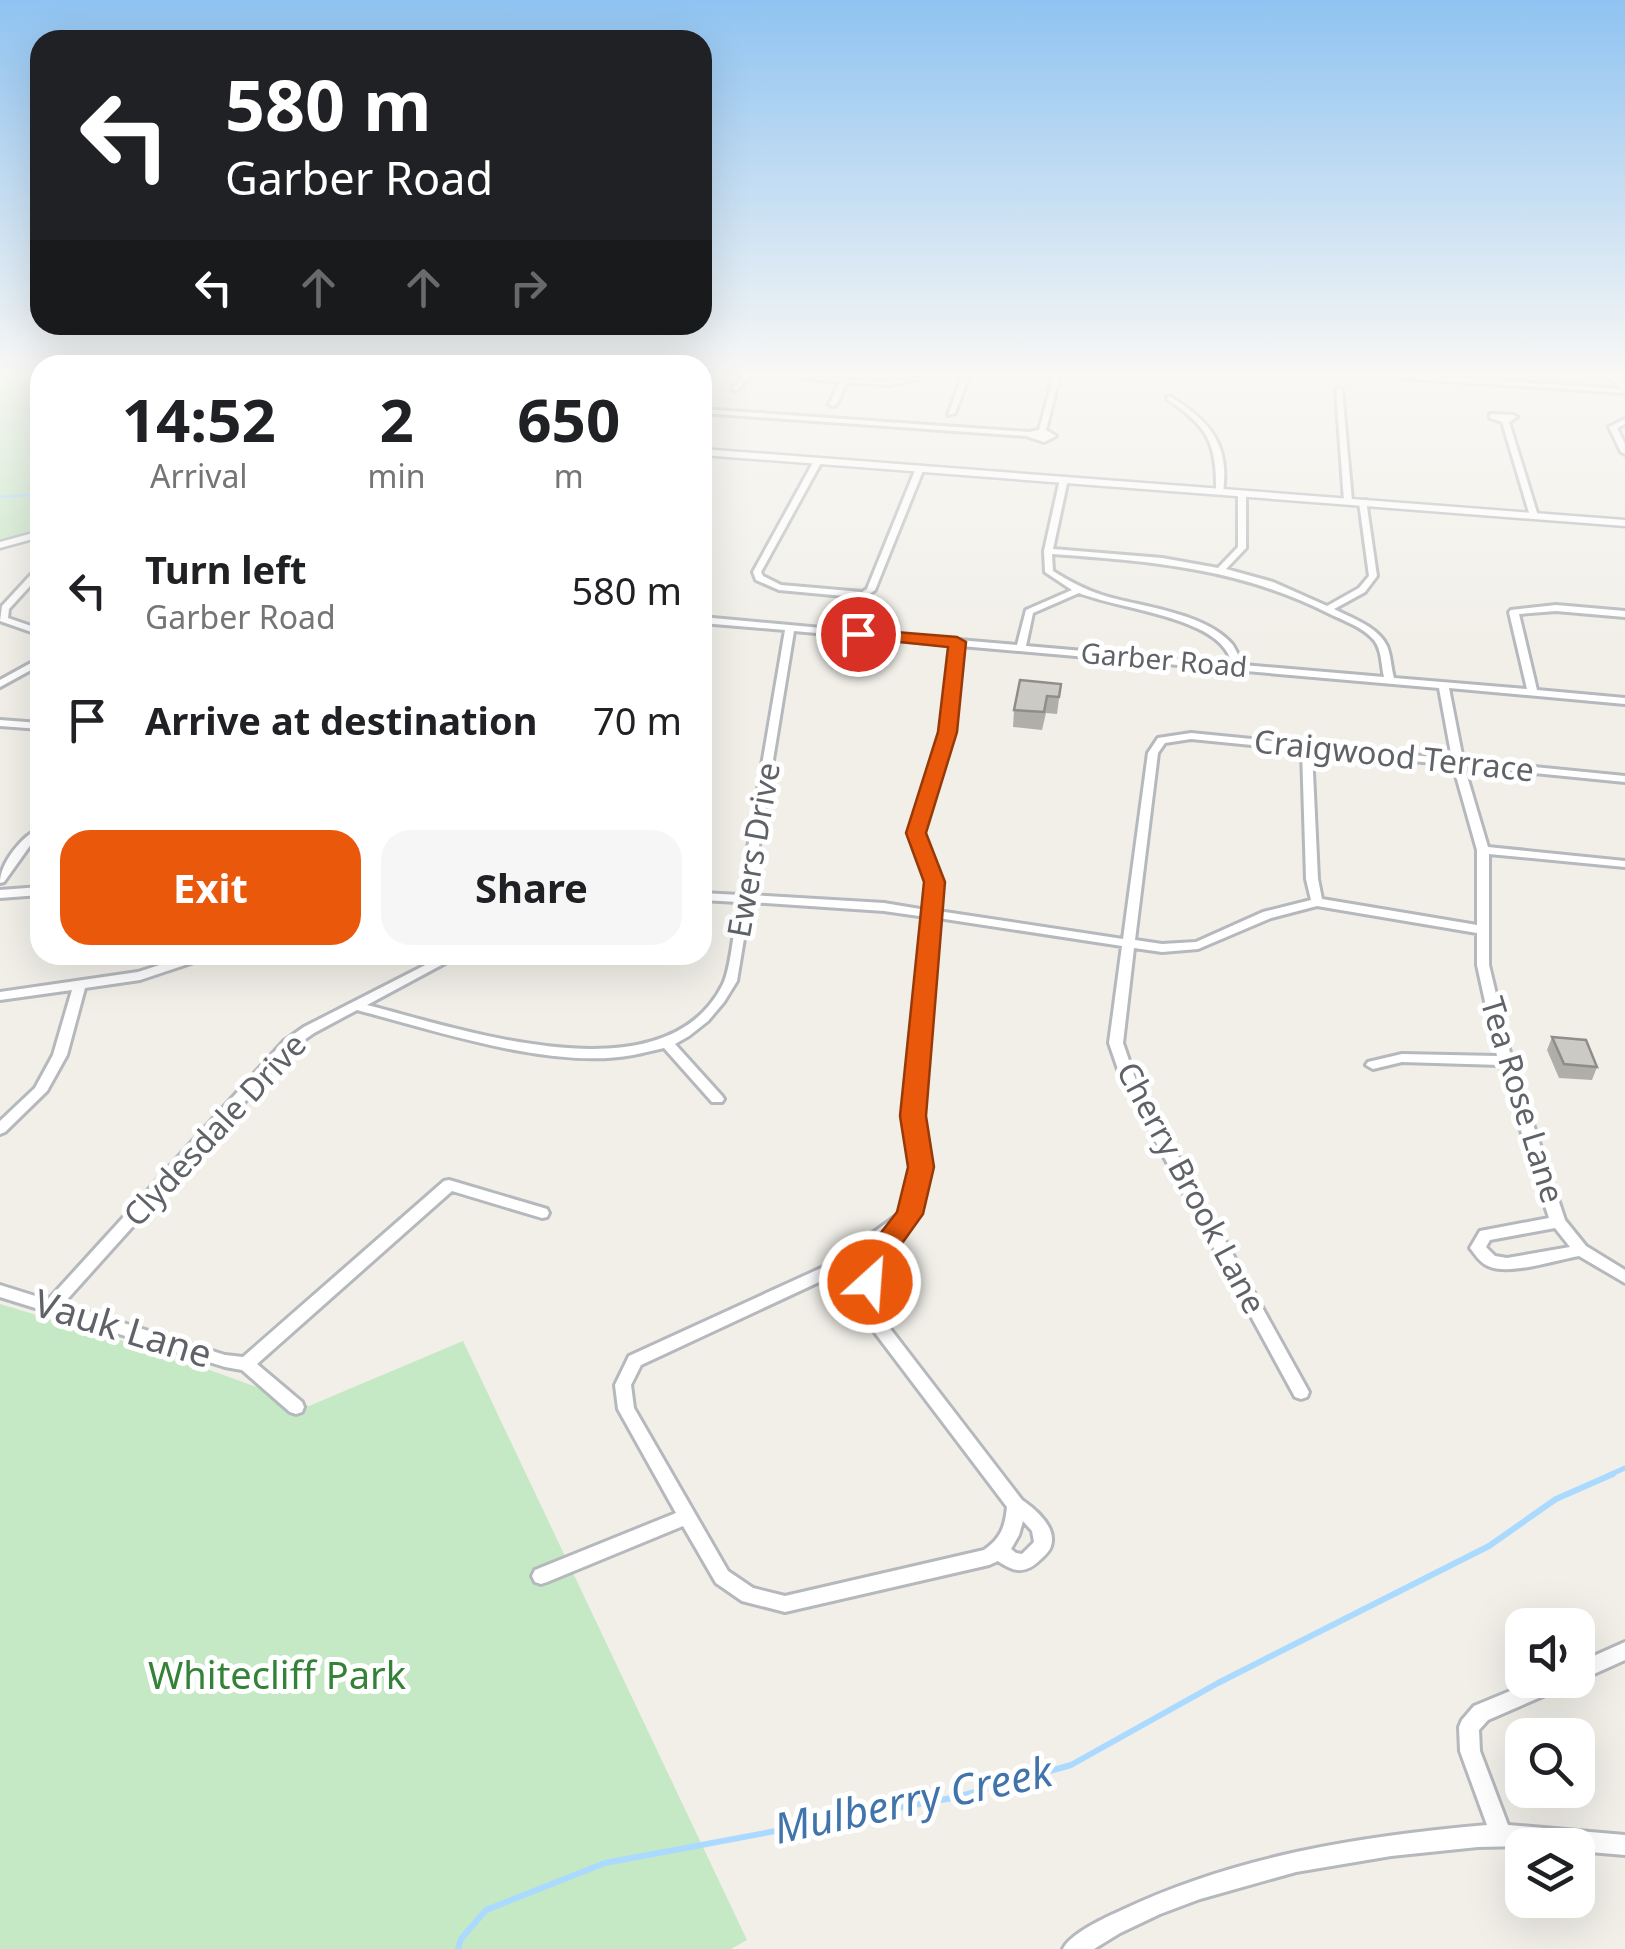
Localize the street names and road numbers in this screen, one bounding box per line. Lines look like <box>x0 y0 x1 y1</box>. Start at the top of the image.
street label: Garber Road <box>1079 633 1249 685</box>
street label: Craigwood Terrace <box>1252 718 1536 791</box>
street label: Ewers Drive <box>716 759 789 941</box>
street label: Tea Rose Lane <box>1472 991 1575 1208</box>
street label: Clydesdale Drive <box>113 1023 315 1235</box>
street label: Cherry Brook Lane <box>1108 1054 1277 1321</box>
street label: Vauk Lane <box>28 1275 219 1379</box>

